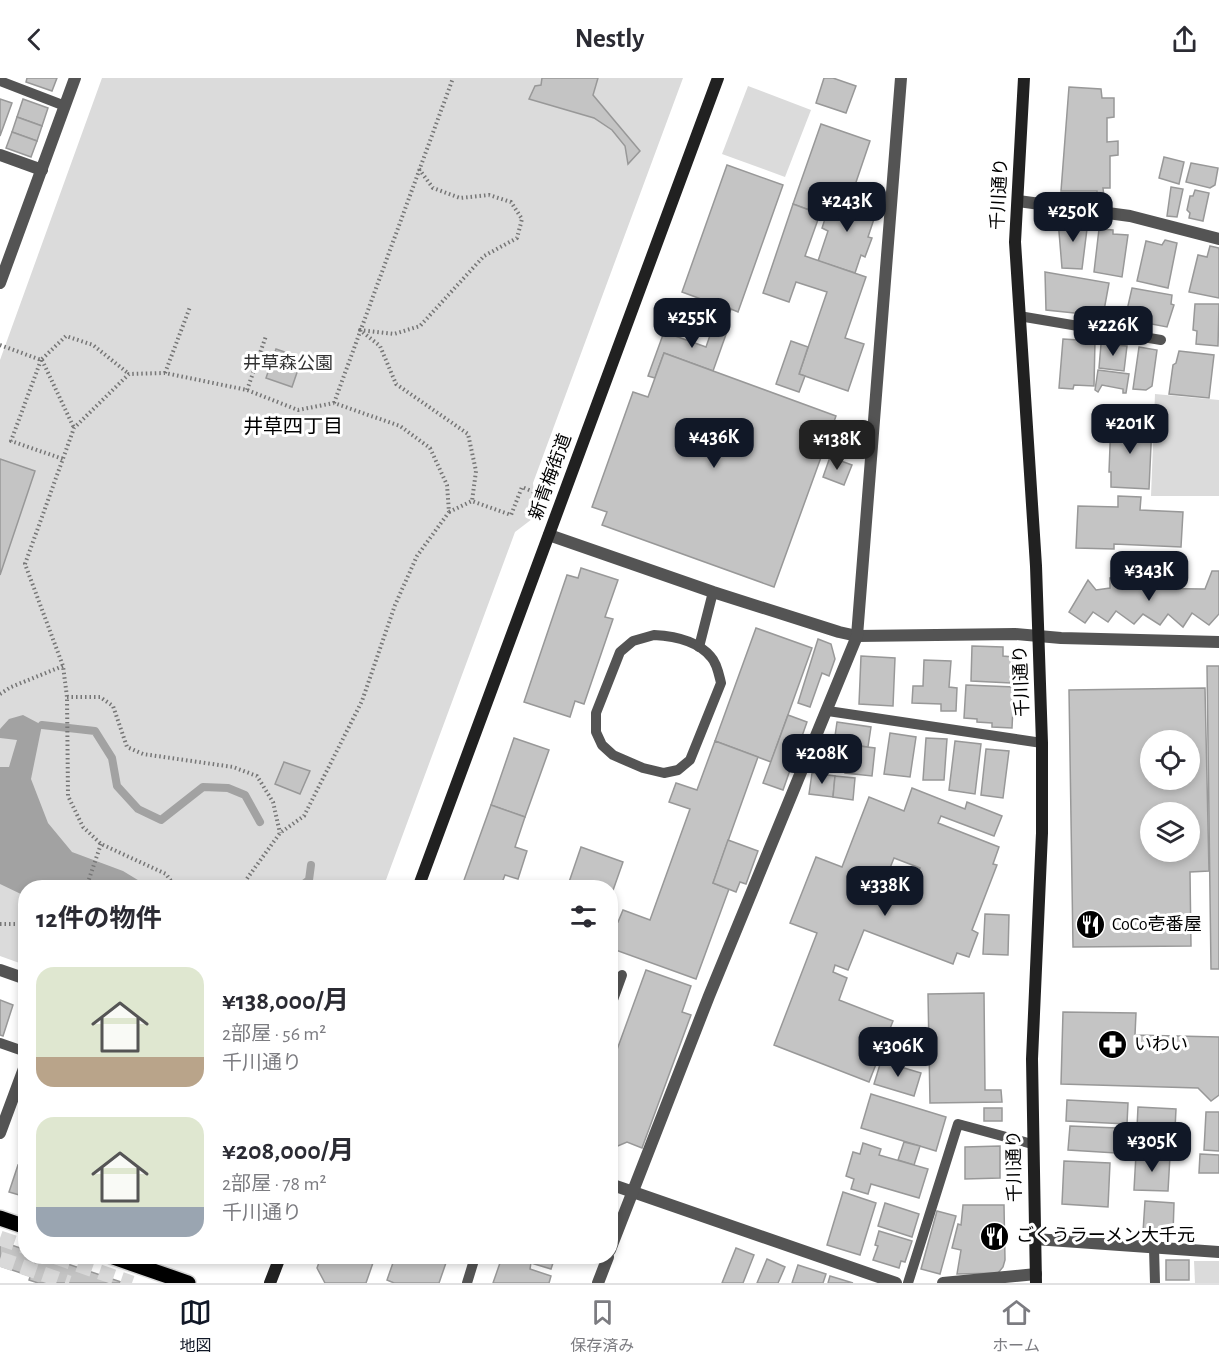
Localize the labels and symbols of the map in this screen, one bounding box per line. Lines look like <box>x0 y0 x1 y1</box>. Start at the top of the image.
street label: 千川通り <box>988 158 1011 230</box>
pin: ¥243K <box>805 182 889 233</box>
pin: ¥250K <box>1031 192 1115 243</box>
pin: ¥255K <box>650 298 734 349</box>
pin: ¥226K <box>1071 306 1155 357</box>
park label: 井草森公園 <box>243 353 333 373</box>
pin: ¥201K <box>1088 404 1172 455</box>
district label: 井草四丁目 <box>243 416 343 437</box>
pin: ¥436K <box>672 418 756 469</box>
pin: ¥138K <box>795 420 879 471</box>
street label: 新青梅街道 <box>525 431 575 522</box>
pin: ¥343K <box>1107 551 1191 602</box>
street label: 千川通り <box>1011 645 1032 717</box>
pin: ¥208K <box>780 734 864 785</box>
pin: ¥338K <box>843 866 927 917</box>
restaurant icon: CoCo壱番屋 <box>1075 909 1107 941</box>
place label: CoCo壱番屋 <box>1112 915 1202 934</box>
pin: ¥306K <box>856 1027 940 1078</box>
pharmacy icon: いわい <box>1097 1029 1129 1061</box>
place label: いわい <box>1134 1035 1188 1054</box>
pin: ¥305K <box>1110 1122 1194 1173</box>
street label: 千川通り <box>1004 1130 1025 1202</box>
restaurant icon: ごくうラーメン大千元 <box>979 1220 1011 1252</box>
place label: ごくうラーメン大千元 <box>1016 1225 1195 1245</box>

